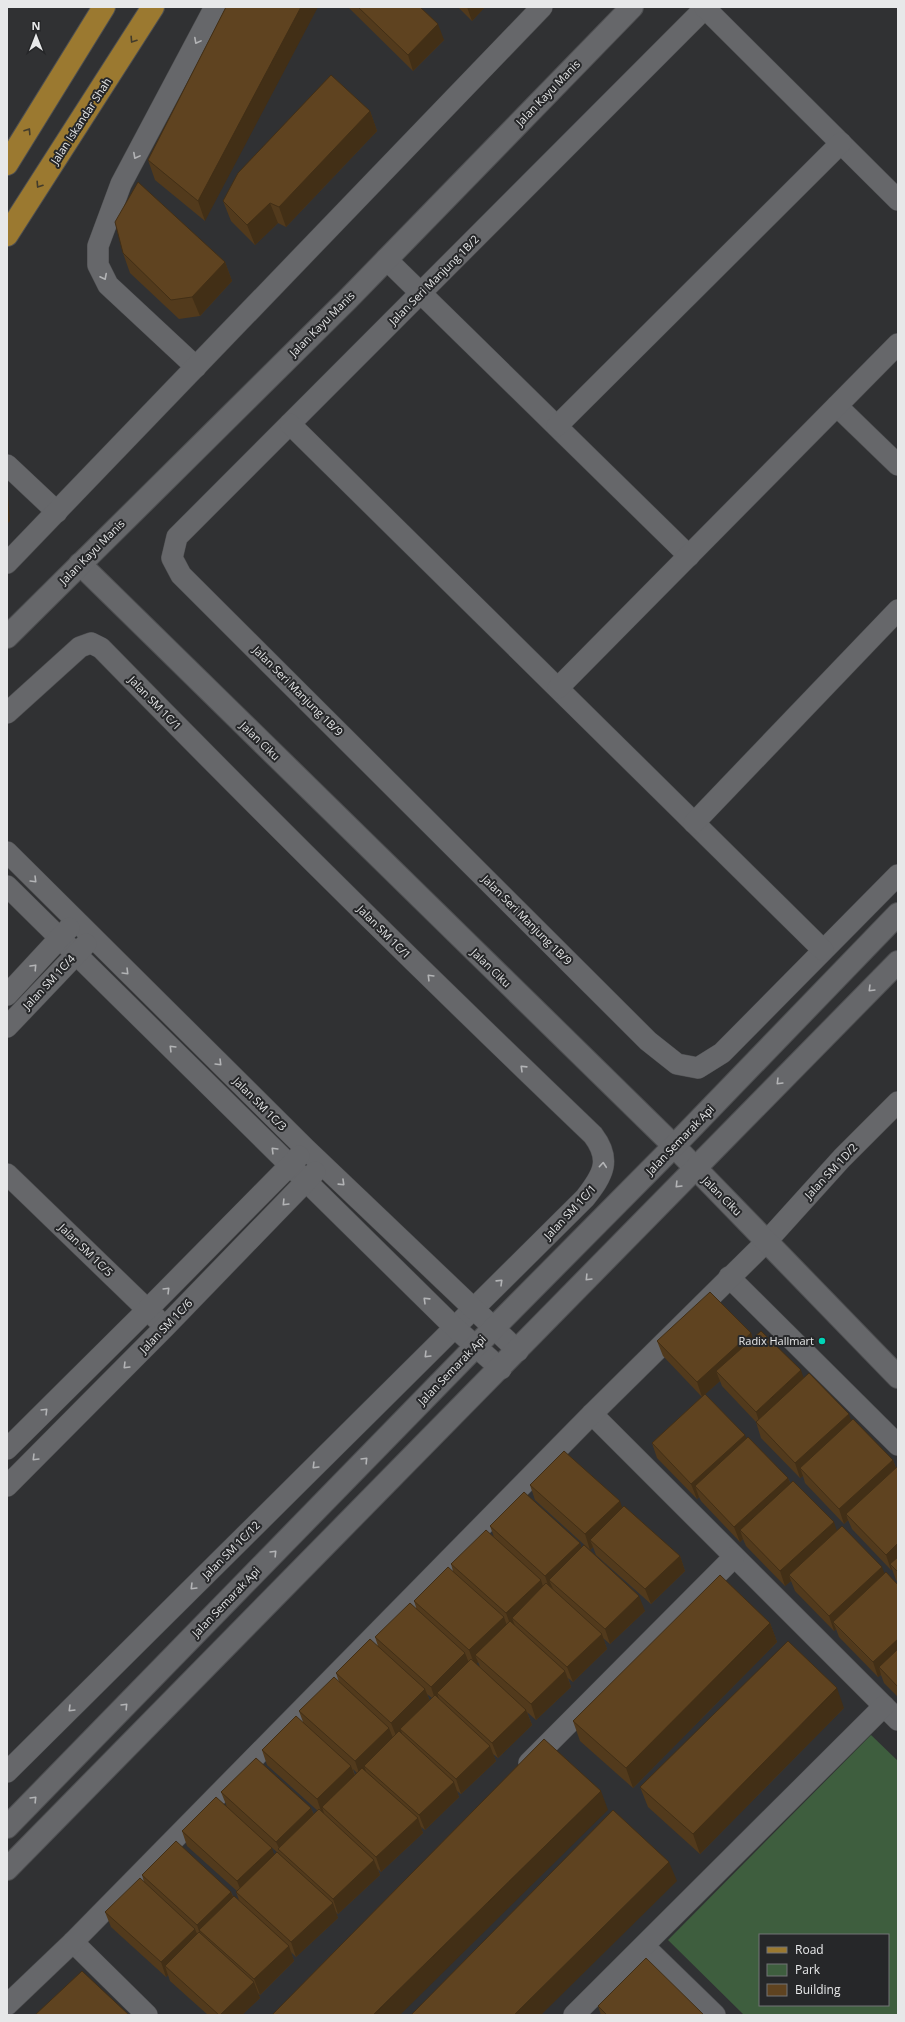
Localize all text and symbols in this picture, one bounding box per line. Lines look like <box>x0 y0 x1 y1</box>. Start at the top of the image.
north arrow <box>16 16 56 56</box>
text: N <box>32 18 40 33</box>
one-way arrow <box>130 36 138 43</box>
one-way arrow <box>194 37 202 45</box>
street label: Jalan Kayu Manis <box>512 56 583 130</box>
street label: Jalan Iskandar Shah <box>46 75 114 168</box>
one-way arrow <box>24 128 31 135</box>
one-way arrow <box>133 152 140 159</box>
one-way arrow <box>37 180 44 187</box>
street label: Jalan Seri Manjung 1B/2 <box>385 231 482 329</box>
one-way arrow <box>99 273 107 280</box>
street label: Jalan Kayu Manis <box>285 288 357 360</box>
street label: Jalan Kayu Manis <box>55 516 127 588</box>
street label: Jalan Seri Manjung 1B/9 <box>249 642 347 739</box>
street label: Jalan SM 1C/1 <box>125 672 185 733</box>
street label: Jalan Ciku <box>237 717 283 763</box>
street label: Jalan Seri Manjung 1B/9 <box>478 871 576 968</box>
one-way arrow <box>30 875 37 883</box>
street label: Jalan SM 1C/1 <box>354 901 414 962</box>
street label: Jalan Ciku <box>468 944 514 990</box>
street label: Jalan SM 1C/4 <box>19 950 78 1013</box>
one-way arrow <box>29 964 36 972</box>
one-way arrow <box>122 967 129 975</box>
one-way arrow <box>427 975 435 982</box>
one-way arrow <box>868 984 876 992</box>
one-way arrow <box>169 1045 177 1053</box>
one-way arrow <box>214 1058 222 1066</box>
one-way arrow <box>520 1065 528 1072</box>
street label: Jalan SM 1C/3 <box>230 1073 290 1134</box>
one-way arrow <box>776 1077 784 1085</box>
street label: Jalan Semarak Api <box>642 1101 717 1179</box>
street label: Jalan SM 1D/2 <box>800 1140 860 1202</box>
one-way arrow <box>271 1147 279 1155</box>
one-way arrow <box>598 1162 607 1168</box>
street label: Jalan Ciku <box>699 1172 745 1219</box>
one-way arrow <box>337 1179 345 1186</box>
one-way arrow <box>675 1180 683 1188</box>
street label: Jalan SM 1C/1 <box>540 1181 599 1243</box>
one-way arrow <box>283 1198 290 1205</box>
street label: Jalan SM 1C/5 <box>55 1219 117 1279</box>
one-way arrow <box>585 1273 593 1281</box>
one-way arrow <box>495 1279 503 1287</box>
one-way arrow <box>162 1287 170 1295</box>
street label: Jalan SM 1C/6 <box>135 1295 195 1357</box>
one-way arrow <box>424 1297 431 1305</box>
street label: Jalan Semarak Api <box>414 1331 489 1409</box>
place label: Radix Hallmart <box>738 1333 814 1348</box>
marker: Radix Hallmart <box>817 1336 827 1346</box>
one-way arrow <box>424 1350 432 1358</box>
one-way arrow <box>124 1361 131 1369</box>
one-way arrow <box>40 1409 48 1416</box>
one-way arrow <box>32 1453 40 1461</box>
one-way arrow <box>360 1457 368 1465</box>
one-way arrow <box>312 1461 320 1469</box>
street label: Jalan SM 1C/12 <box>198 1517 263 1583</box>
one-way arrow <box>269 1550 277 1558</box>
street label: Jalan Semarak Api <box>188 1563 263 1641</box>
one-way arrow <box>190 1582 198 1590</box>
one-way arrow <box>120 1703 128 1711</box>
one-way arrow <box>68 1704 76 1712</box>
one-way arrow <box>29 1796 37 1804</box>
legend <box>759 1934 889 2006</box>
text: Road <box>795 1941 824 1958</box>
text: Park <box>795 1961 821 1978</box>
text: Building <box>795 1981 841 1998</box>

